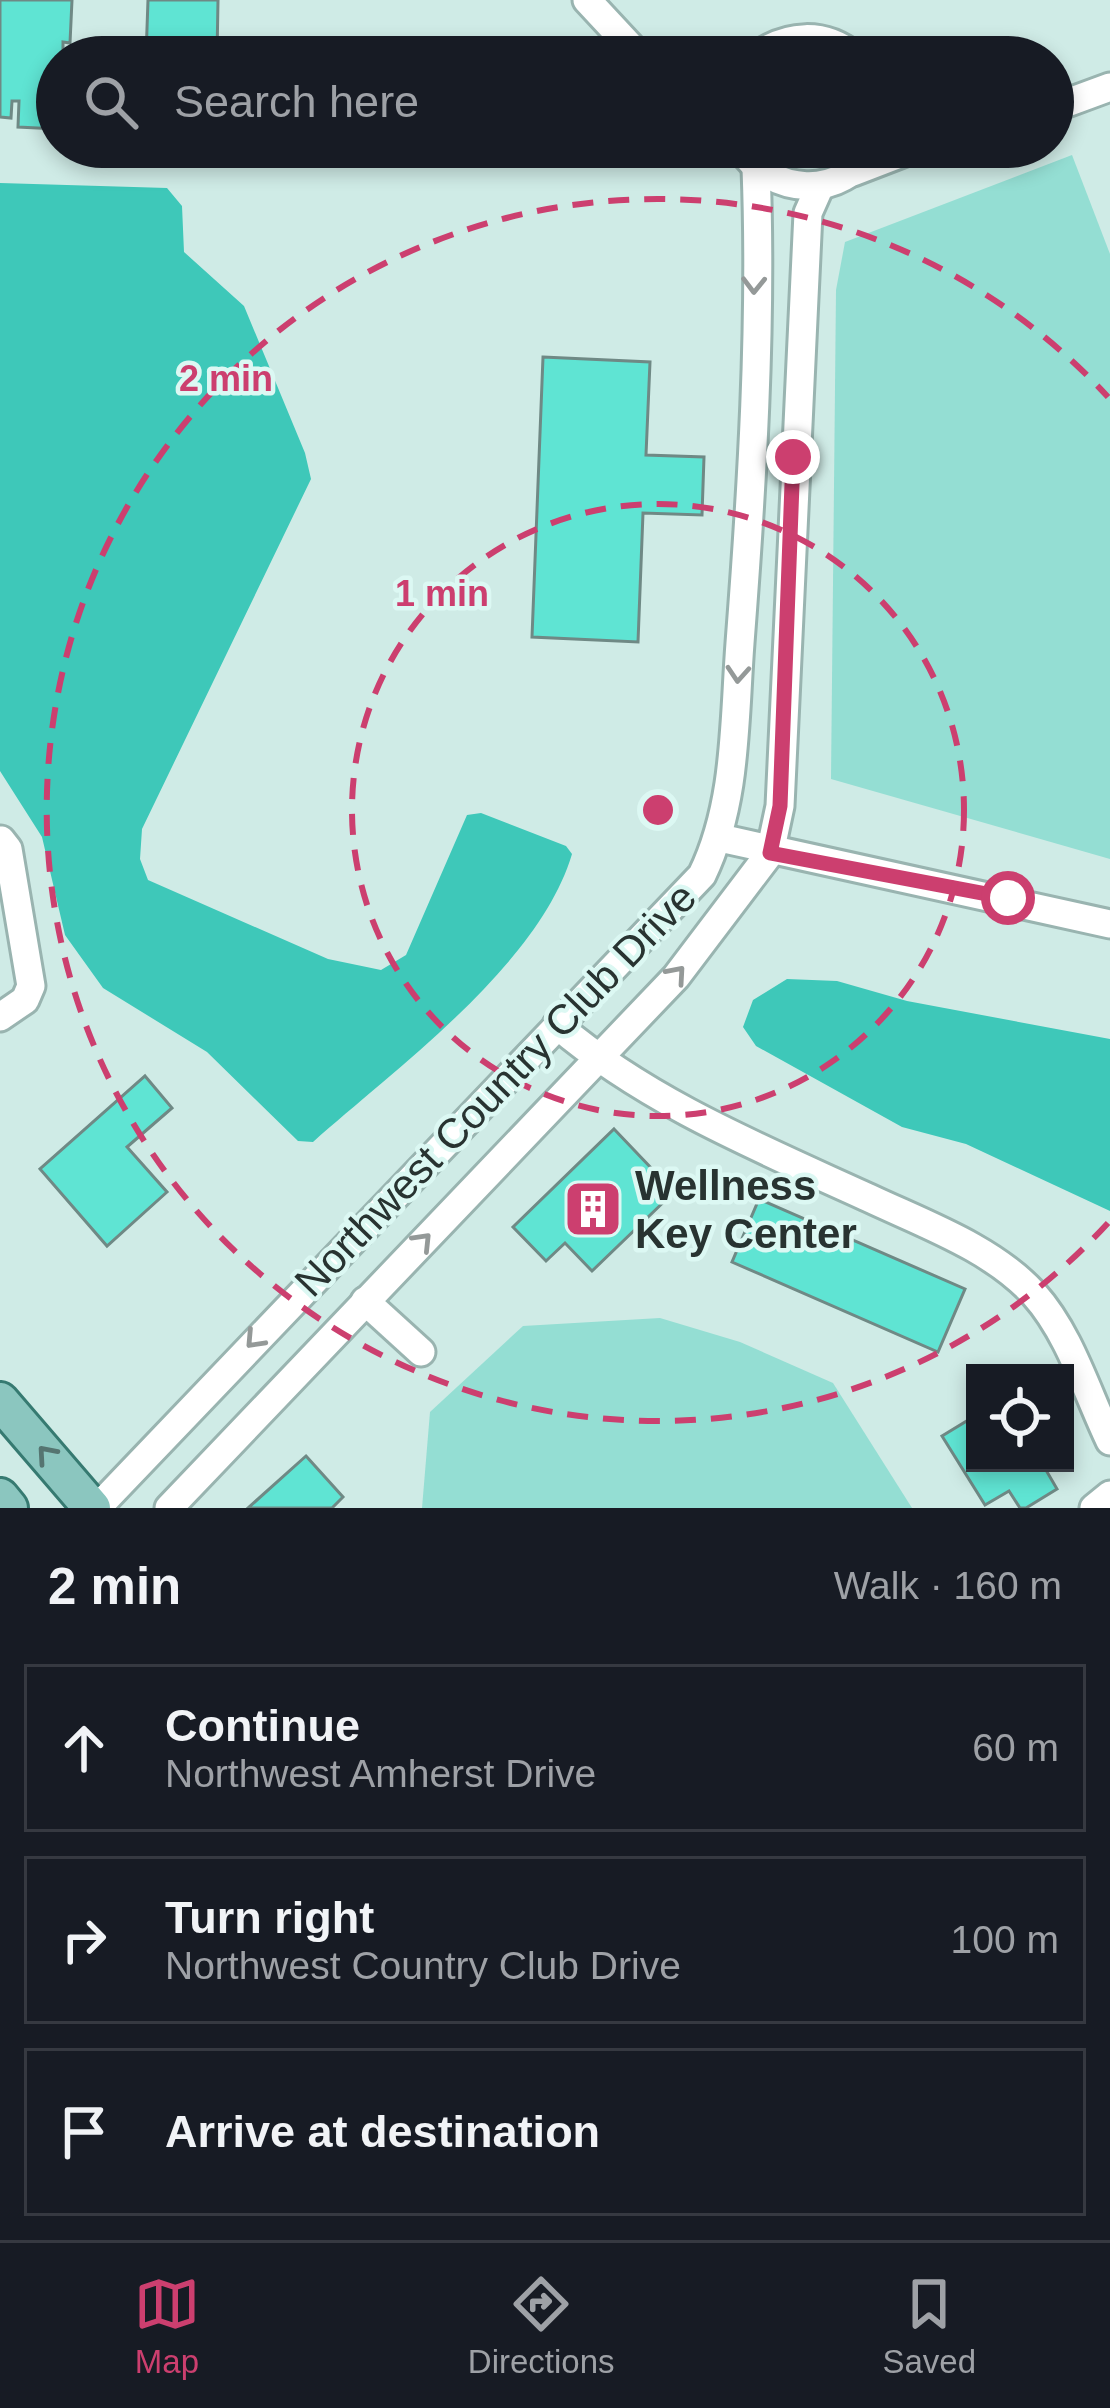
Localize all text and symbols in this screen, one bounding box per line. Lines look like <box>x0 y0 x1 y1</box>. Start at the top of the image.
search box <box>36 36 1074 168</box>
icon: search <box>78 69 144 135</box>
text: Search here <box>174 76 419 127</box>
one-way arrow <box>742 276 768 295</box>
text: 2 min <box>179 358 273 399</box>
route end <box>766 430 820 484</box>
text: 1 min <box>395 573 489 614</box>
one-way arrow <box>725 665 751 684</box>
centre of rings <box>637 789 679 831</box>
route start <box>981 871 1035 925</box>
street label: Northwest Country Club Drive <box>286 873 705 1305</box>
one-way arrow <box>663 967 684 988</box>
place label: Wellness Key Center <box>635 1162 857 1257</box>
building icon: Wellness Key Center <box>562 1178 624 1240</box>
one-way arrow <box>409 1233 431 1255</box>
one-way arrow <box>246 1327 268 1348</box>
map controls <box>966 1364 1074 1472</box>
button: locate <box>966 1364 1074 1472</box>
one-way arrow <box>39 1446 61 1468</box>
text: 2 min <box>48 1558 181 1615</box>
text: Walk · 160 m <box>834 1564 1062 1607</box>
text: Continue <box>165 1700 360 1751</box>
icon: ahead <box>51 1715 117 1781</box>
text: 60 m <box>972 1726 1059 1769</box>
text: Northwest Amherst Drive <box>165 1752 596 1795</box>
text: Turn right <box>165 1892 374 1943</box>
icon: right <box>51 1907 117 1973</box>
text: 100 m <box>951 1918 1059 1961</box>
text: Northwest Country Club Drive <box>165 1944 681 1987</box>
icon: arrive <box>51 2099 117 2165</box>
text: Arrive at destination <box>165 2106 600 2157</box>
tab: Map <box>134 2271 200 2381</box>
tab: Directions <box>468 2271 615 2381</box>
tab: Saved <box>882 2271 976 2381</box>

